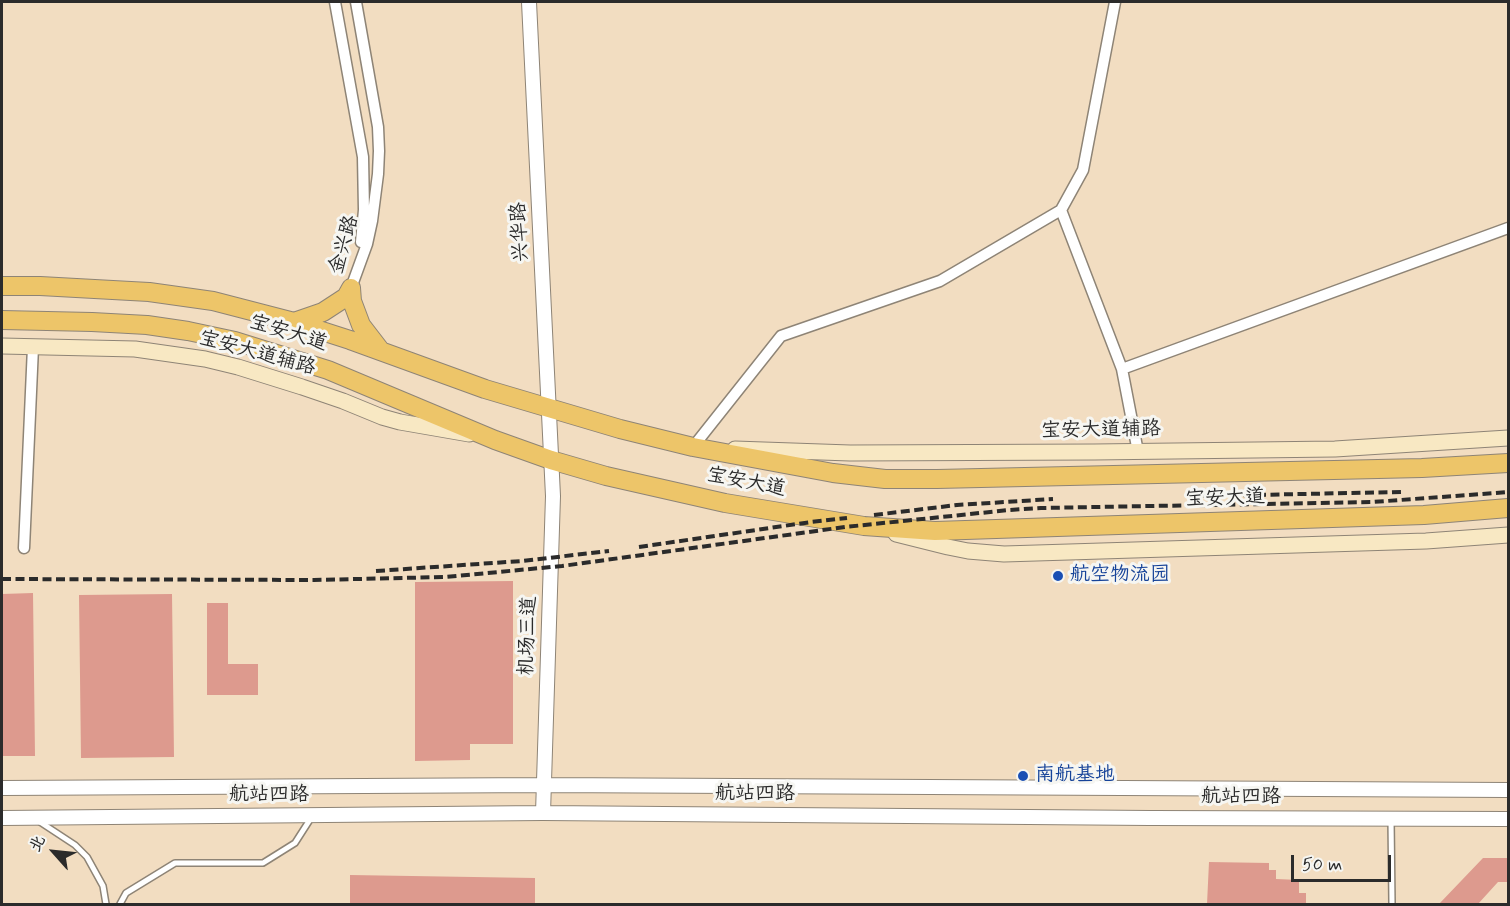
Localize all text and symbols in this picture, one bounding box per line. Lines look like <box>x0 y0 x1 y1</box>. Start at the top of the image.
street label: 兴华路 <box>507 201 535 263</box>
street label: 金兴路 <box>325 213 365 277</box>
street label: 宝安大道 <box>246 311 330 357</box>
street label: 宝安大道辅路 <box>196 327 318 381</box>
street label: 宝安大道辅路 <box>1041 418 1161 444</box>
street label: 宝安大道 <box>704 464 788 502</box>
street label: 宝安大道 <box>1185 486 1265 512</box>
place label: 航空物流园 <box>1070 564 1170 588</box>
marker: 航空物流园 <box>1051 569 1065 583</box>
street label: 机场三道 <box>516 596 542 676</box>
place label: 南航基地 <box>1035 764 1115 788</box>
marker: 南航基地 <box>1016 769 1030 783</box>
street label: 航站四路 <box>715 783 795 807</box>
street label: 航站四路 <box>229 784 309 808</box>
street label: 航站四路 <box>1201 786 1281 810</box>
north arrow <box>24 822 84 882</box>
text: 北 <box>25 832 51 856</box>
scale bar <box>1294 843 1394 881</box>
text: 50 m <box>1302 853 1342 877</box>

